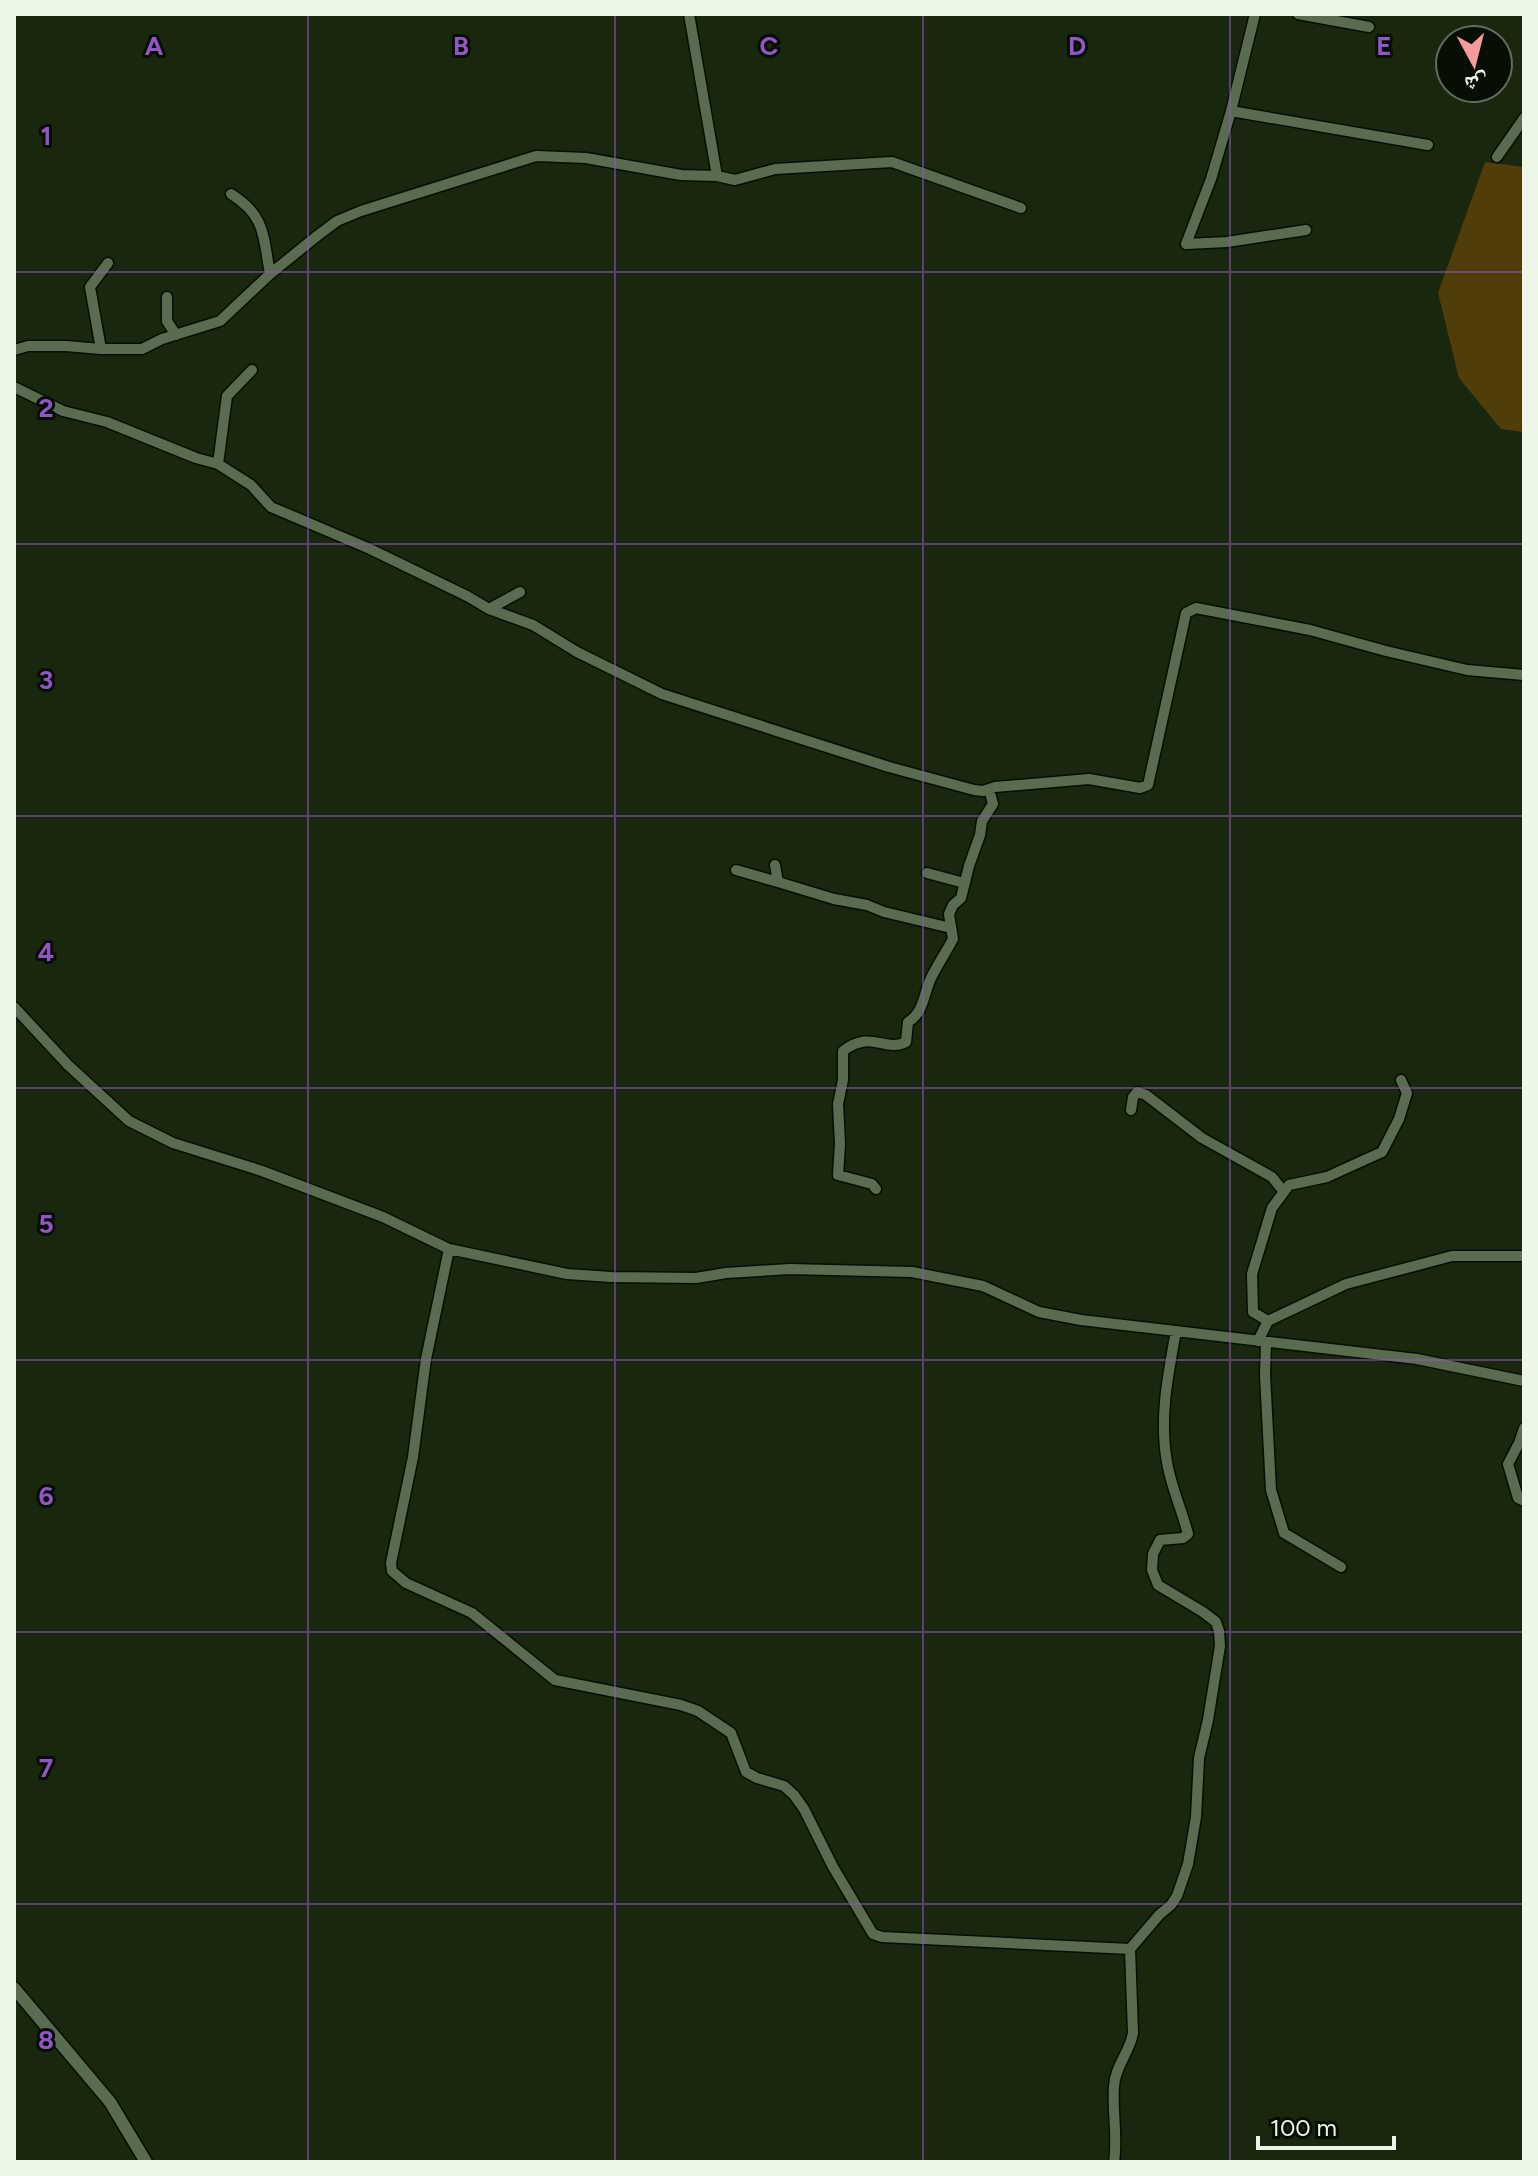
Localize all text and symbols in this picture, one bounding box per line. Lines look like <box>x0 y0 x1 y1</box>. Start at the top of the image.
north arrow <box>1434 24 1514 104</box>
text: A <box>145 30 164 62</box>
text: B <box>453 30 469 62</box>
text: C <box>760 30 779 62</box>
text: D <box>1068 30 1086 62</box>
text: E <box>1376 30 1392 62</box>
text: ش <box>1463 69 1490 98</box>
text: 1 <box>41 120 51 152</box>
text: 2 <box>38 392 54 424</box>
text: 3 <box>39 664 53 696</box>
text: 4 <box>38 936 54 968</box>
text: 5 <box>38 1208 54 1240</box>
text: 6 <box>38 1480 54 1512</box>
text: 7 <box>39 1752 53 1784</box>
text: 8 <box>38 2024 54 2056</box>
scale bar <box>1258 2100 1394 2150</box>
text: 100 m <box>1270 2113 1337 2142</box>

